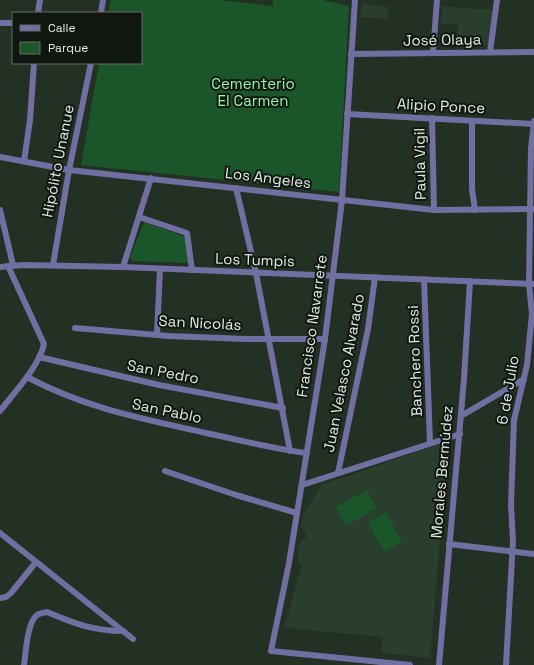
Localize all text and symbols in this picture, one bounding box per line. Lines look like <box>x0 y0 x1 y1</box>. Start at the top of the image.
legend <box>12 12 142 64</box>
text: Calle <box>48 20 76 36</box>
street label: José Olaya <box>403 29 482 50</box>
text: Parque <box>48 40 88 56</box>
park label: Cementerio El Carmen <box>211 74 295 110</box>
street label: Alipio Ponce <box>396 94 486 117</box>
street label: Hipólito Unanue <box>37 103 78 219</box>
street label: Paula Vigil <box>409 128 430 200</box>
street label: Los Angeles <box>224 163 312 192</box>
street label: Los Tumpis <box>215 249 295 270</box>
street label: Francisco Navarrete <box>292 253 331 398</box>
street label: Juan Velasco Alvarado <box>319 292 368 454</box>
street label: Banchero Rossi <box>403 305 426 417</box>
street label: San Nicolás <box>158 311 242 334</box>
street label: 6 de Julio <box>492 354 523 426</box>
street label: San Pedro <box>126 355 201 388</box>
street label: San Pablo <box>130 394 204 427</box>
street label: Morales Bermúdez <box>426 405 457 539</box>

